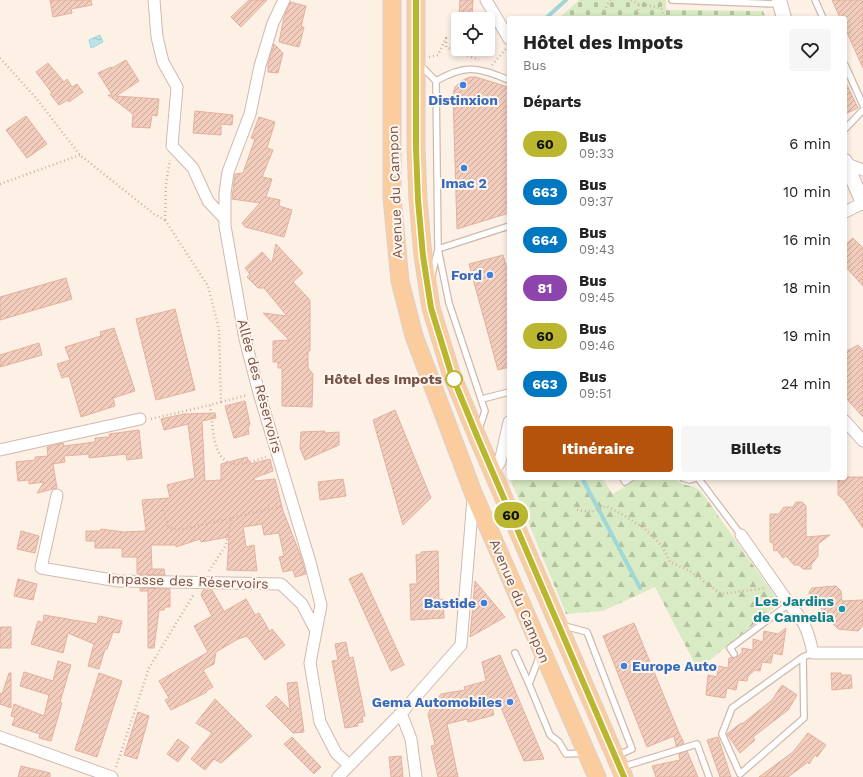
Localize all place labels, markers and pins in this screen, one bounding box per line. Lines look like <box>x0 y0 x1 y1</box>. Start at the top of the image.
marker: Distinxion <box>458 80 468 90</box>
place label: Distinxion <box>428 92 498 108</box>
marker: Imac 2 <box>459 163 469 173</box>
place label: Imac 2 <box>441 175 487 191</box>
place label: Ford <box>451 267 482 283</box>
marker: Ford <box>485 270 495 280</box>
marker: Hôtel des Impots <box>445 370 463 388</box>
place label: Hôtel des Impots <box>324 371 443 387</box>
place label: Les Jardins de Cannelia <box>753 593 835 625</box>
place label: Bastide <box>424 595 476 611</box>
marker: Bastide <box>479 598 489 608</box>
marker: Les Jardins de Cannelia <box>837 604 847 614</box>
place label: Europe Auto <box>632 658 717 674</box>
marker: Europe Auto <box>619 661 629 671</box>
place label: Gema Automobiles <box>372 694 503 710</box>
marker: Gema Automobiles <box>505 697 515 707</box>

